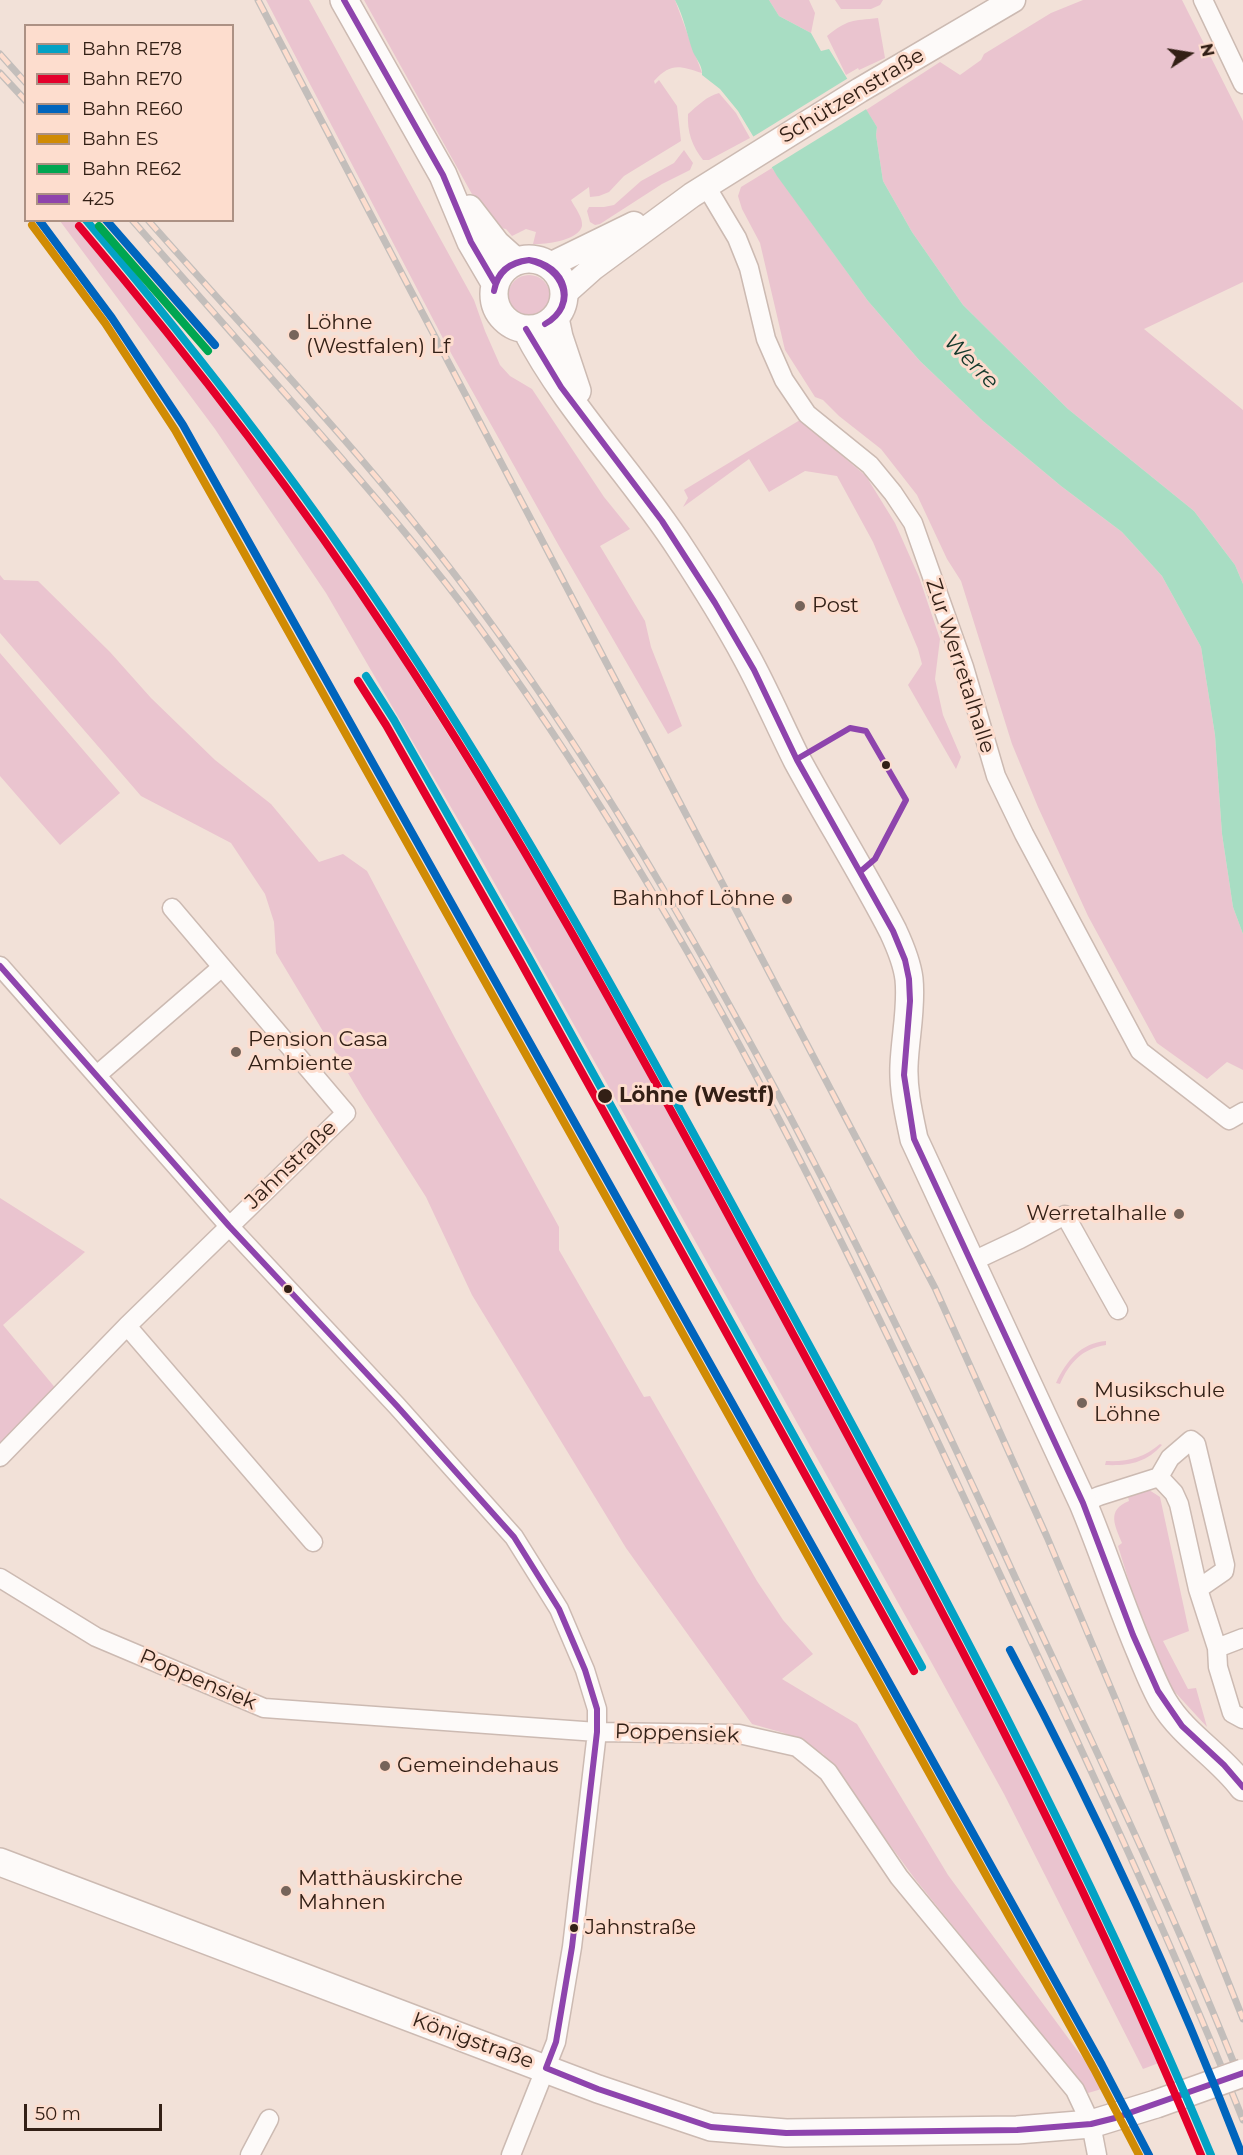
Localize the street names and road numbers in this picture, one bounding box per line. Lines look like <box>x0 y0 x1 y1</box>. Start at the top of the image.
street label: Schützenstraße <box>775 43 929 149</box>
street label: Zur Werretalhalle <box>920 575 1000 757</box>
street label: Jahnstraße <box>240 1115 342 1215</box>
street label: Poppensiek <box>136 1644 260 1716</box>
street label: Poppensiek <box>614 1719 740 1749</box>
street label: Königstraße <box>409 2007 537 2075</box>

